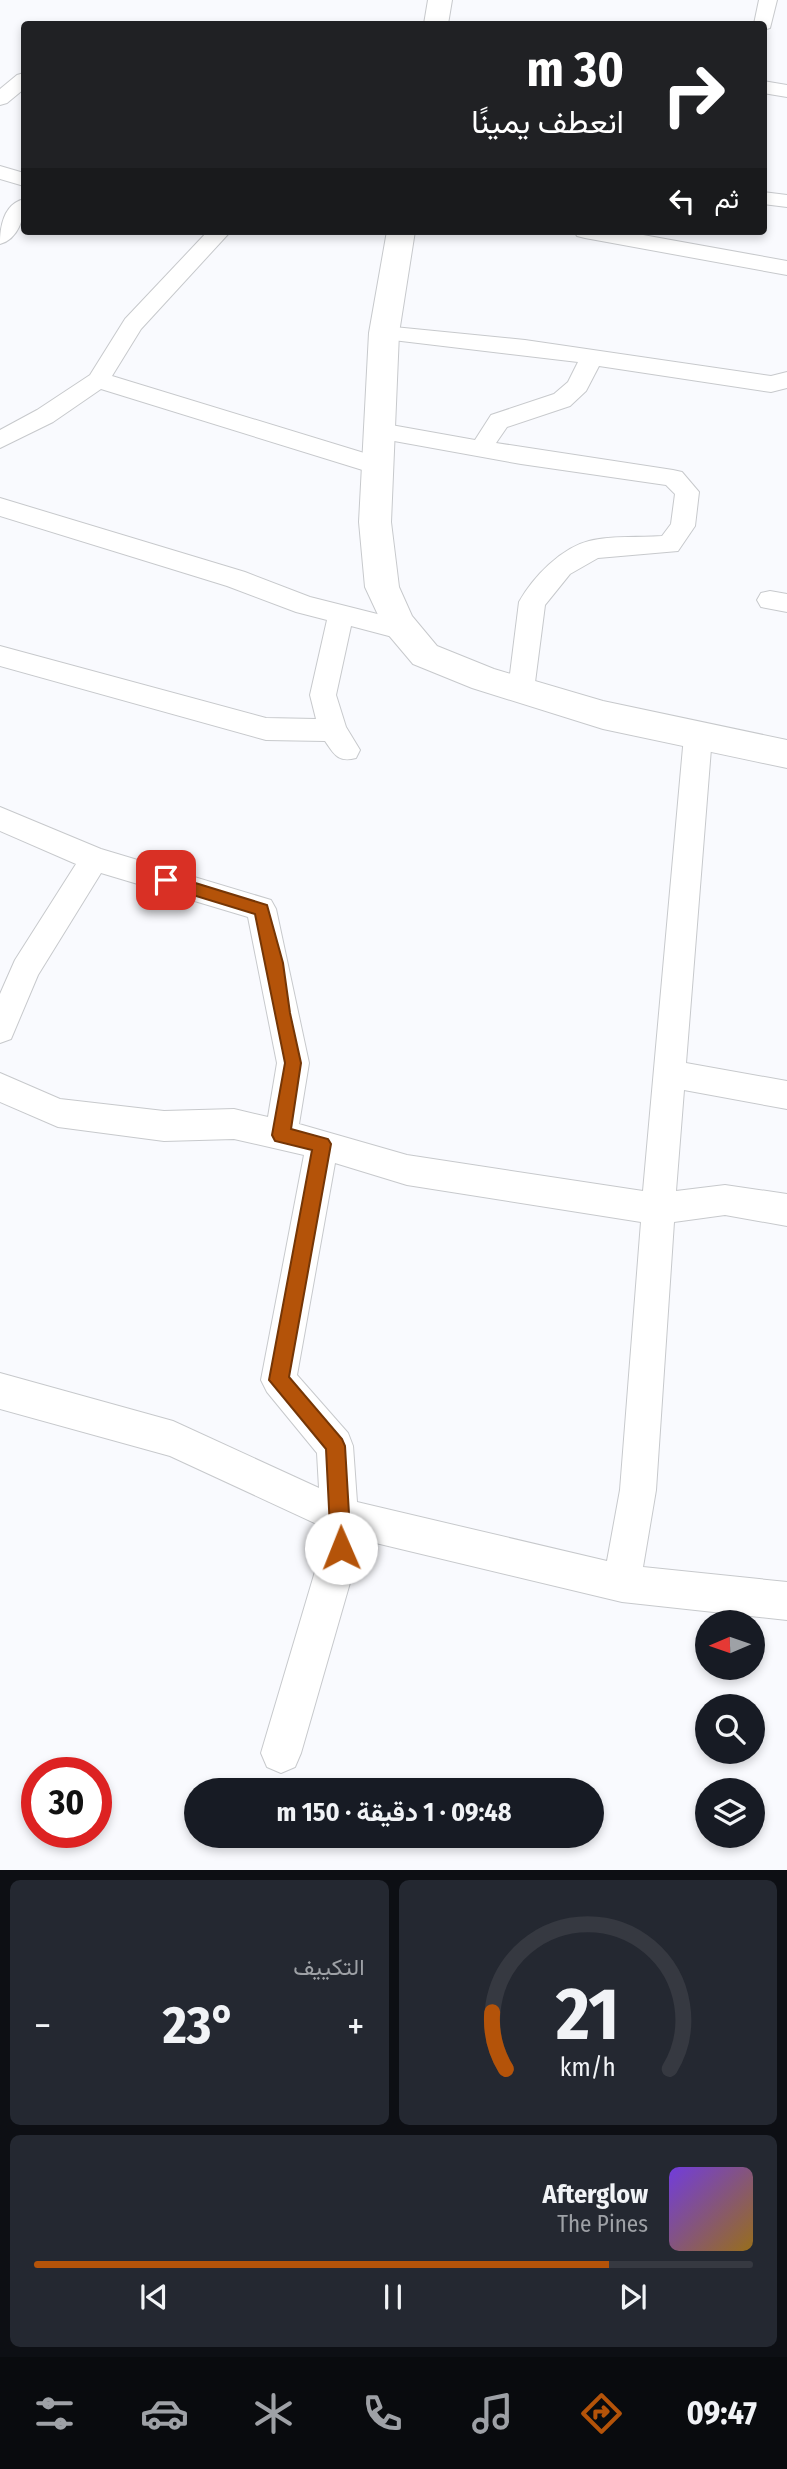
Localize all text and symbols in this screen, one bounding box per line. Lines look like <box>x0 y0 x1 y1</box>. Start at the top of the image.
text: 30 m <box>526 40 624 99</box>
icon: right <box>648 49 739 140</box>
text: انعطف يمينًا <box>471 103 624 141</box>
icon: left <box>663 182 701 220</box>
text: ثم <box>715 184 739 215</box>
pin <box>136 850 196 910</box>
icon: arrive <box>147 861 185 899</box>
position arrow <box>304 1511 378 1585</box>
north arrow <box>695 1610 765 1680</box>
map controls <box>695 1610 765 1848</box>
button: search <box>695 1694 765 1764</box>
speed limit sign: 30 <box>21 1757 112 1848</box>
button: layers <box>695 1778 765 1848</box>
text: 09:48 · 1 دقيقة · 150 m <box>277 1797 511 1828</box>
text: التكييف <box>293 1953 365 1981</box>
text: 21 <box>555 1971 619 2058</box>
text: 23° <box>163 1994 236 2057</box>
text: − <box>34 2003 51 2049</box>
text: + <box>347 2003 364 2049</box>
text: km/h <box>560 2052 616 2082</box>
text: Afterglow <box>543 2179 648 2210</box>
text: The Pines <box>557 2210 648 2238</box>
icon: previous <box>135 2278 173 2316</box>
icon: pause <box>374 2278 412 2316</box>
icon: next <box>614 2278 652 2316</box>
icon: filters <box>30 2389 79 2438</box>
icon: car <box>140 2389 189 2438</box>
icon: climate <box>249 2389 298 2438</box>
icon: phone <box>358 2389 407 2438</box>
icon: music <box>468 2389 517 2438</box>
icon: directions <box>577 2389 626 2438</box>
text: 09:47 <box>686 2394 757 2432</box>

